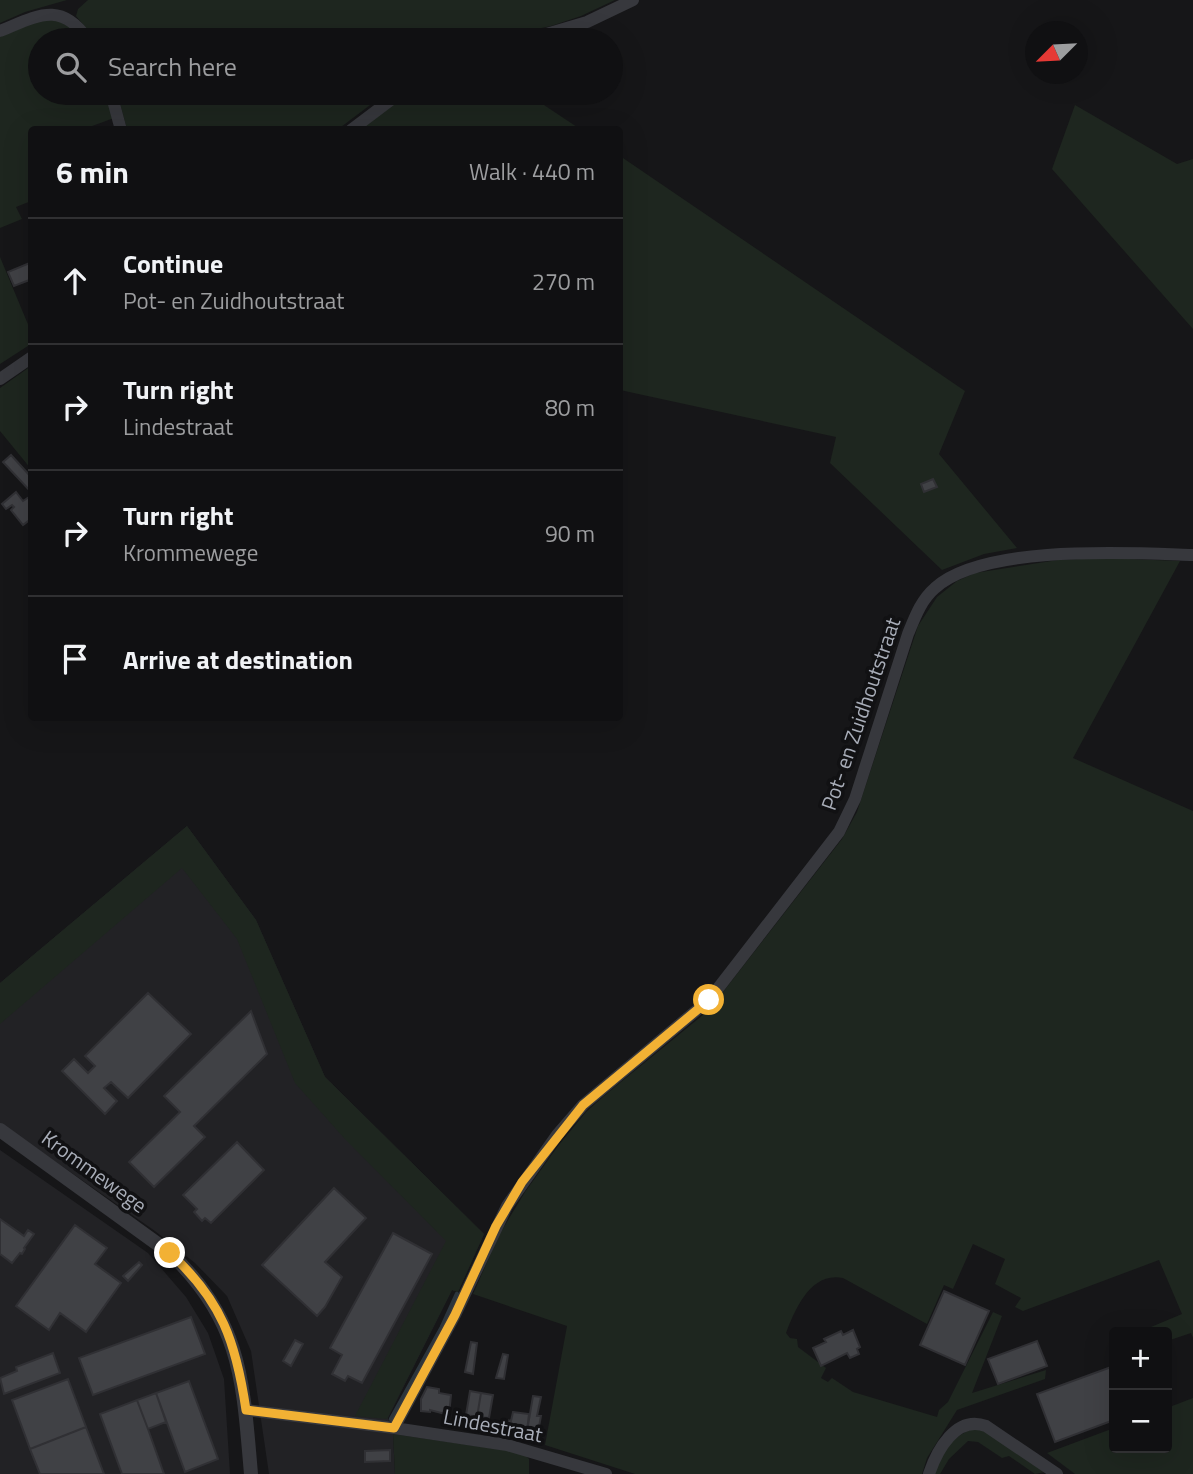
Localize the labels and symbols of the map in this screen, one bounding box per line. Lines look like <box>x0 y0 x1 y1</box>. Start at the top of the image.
north arrow <box>1025 21 1088 84</box>
street label: Pot- en Zuidhoutstraat <box>812 612 908 814</box>
route start <box>693 984 724 1015</box>
street label: Krommewege <box>35 1122 154 1220</box>
route end <box>154 1237 185 1268</box>
street label: Lindestraat <box>441 1400 546 1450</box>

